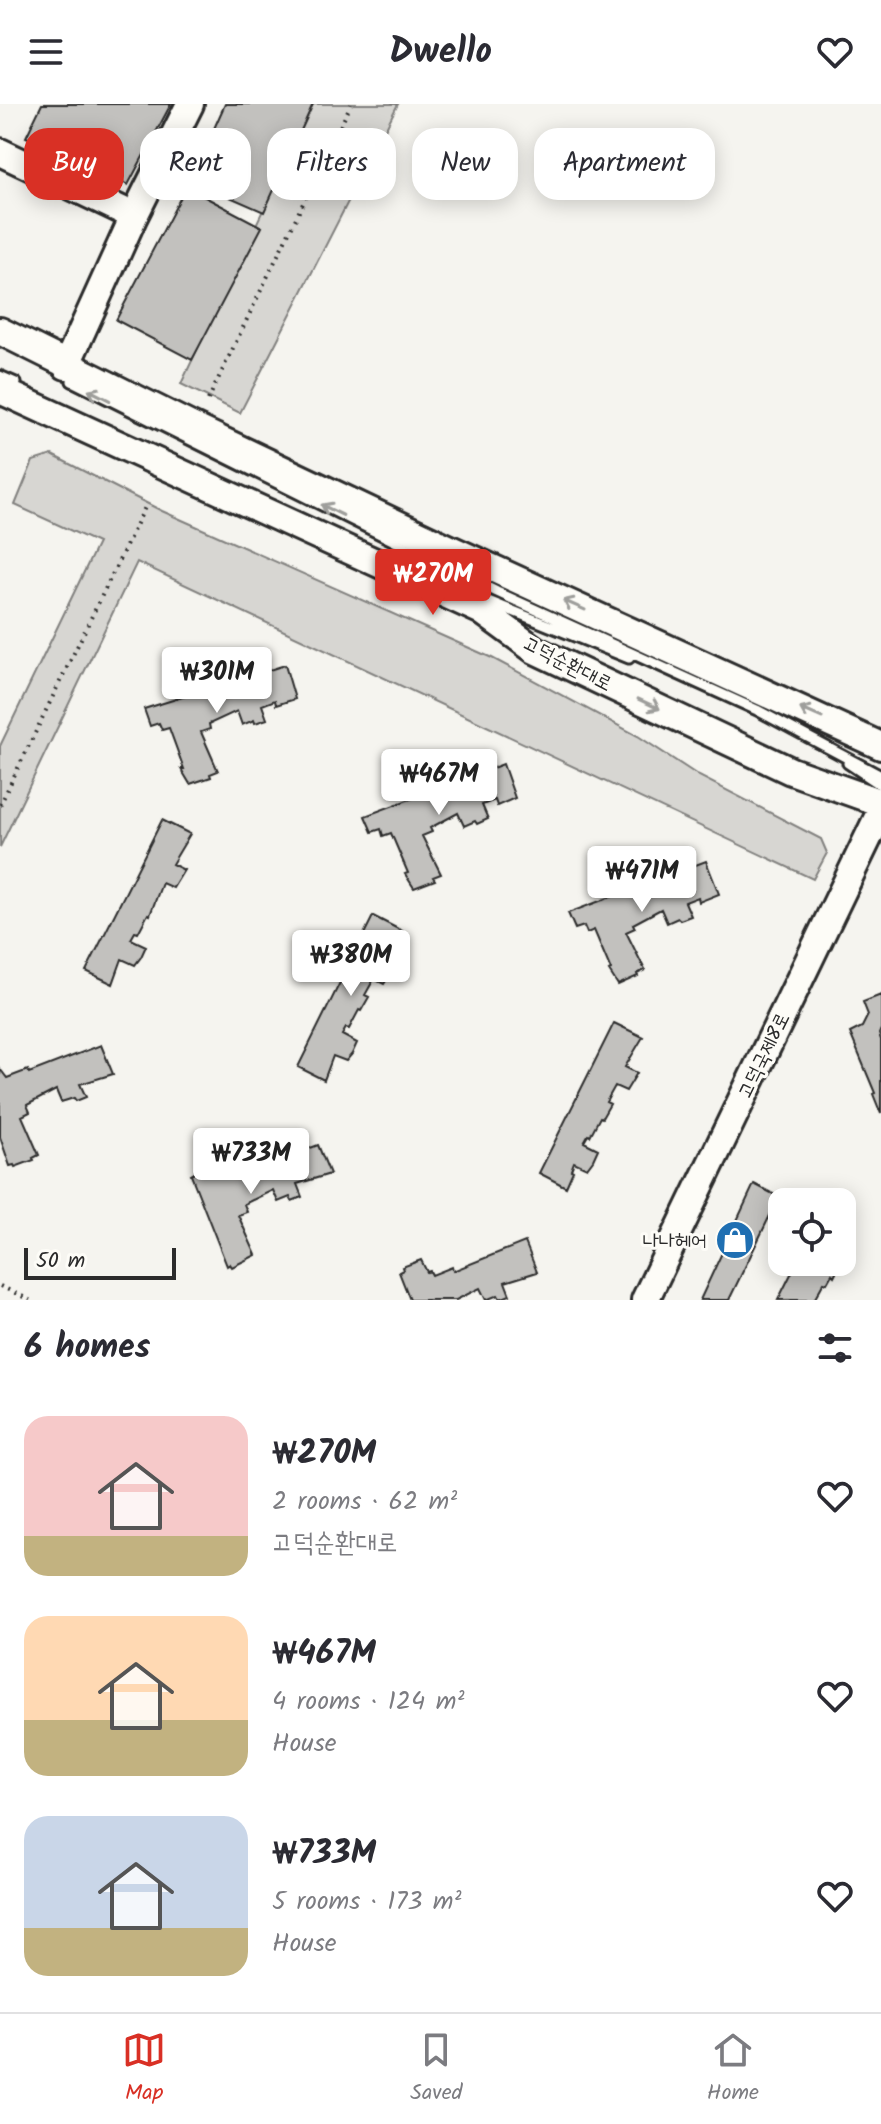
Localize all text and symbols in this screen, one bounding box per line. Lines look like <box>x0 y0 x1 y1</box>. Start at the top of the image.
text: Dwello <box>389 24 492 81</box>
icon: menu <box>24 30 68 74</box>
icon: heart <box>813 30 857 74</box>
chip: Buy <box>24 128 124 200</box>
chip: Rent <box>140 128 251 200</box>
chip: Filters <box>267 128 396 200</box>
chip: New <box>412 128 518 200</box>
chip: Apartment <box>534 128 715 200</box>
one-way arrow <box>88 387 112 402</box>
one-way arrow <box>320 502 344 518</box>
pin: ₩270M <box>377 549 489 617</box>
text: ₩270M <box>393 554 473 596</box>
one-way arrow <box>562 597 586 612</box>
street label: 고덕순환대로 <box>517 629 617 701</box>
pin: ₩301M <box>161 647 273 715</box>
text: ₩301M <box>180 652 254 694</box>
one-way arrow <box>637 697 661 712</box>
one-way arrow <box>799 704 823 719</box>
pin: ₩467M <box>383 749 495 817</box>
text: ₩467M <box>399 754 479 796</box>
pin: ₩471M <box>586 846 698 914</box>
text: ₩471M <box>605 851 679 893</box>
pin: ₩380M <box>295 930 407 998</box>
text: ₩380M <box>310 935 392 977</box>
street label: 고덕국제8로 <box>730 1007 799 1104</box>
pin: ₩733M <box>195 1128 307 1196</box>
text: ₩733M <box>211 1133 291 1175</box>
map controls <box>768 1188 856 1276</box>
button: locate <box>768 1188 856 1276</box>
shop icon: 나나헤어 <box>714 1219 756 1261</box>
place label: 나나헤어 <box>643 1226 707 1258</box>
scale bar <box>24 1244 176 1280</box>
text: 50 m <box>36 1244 85 1279</box>
text: 6 homes <box>24 1321 150 1375</box>
icon: filters <box>813 1326 857 1370</box>
text: ₩270M <box>272 1427 376 1481</box>
icon: home <box>88 1448 184 1544</box>
icon: heart <box>813 1474 857 1518</box>
text: 2 rooms · 62 m² <box>272 1481 457 1523</box>
text: 고덕순환대로 <box>272 1523 398 1565</box>
text: ₩467M <box>272 1627 376 1681</box>
icon: home <box>88 1648 184 1744</box>
icon: heart <box>813 1674 857 1718</box>
text: 4 rooms · 124 m² <box>272 1681 464 1723</box>
text: House <box>272 1723 336 1765</box>
text: ₩733M <box>272 1827 376 1881</box>
icon: home <box>88 1848 184 1944</box>
icon: heart <box>813 1874 857 1918</box>
text: 5 rooms · 173 m² <box>272 1881 461 1923</box>
text: House <box>272 1923 336 1965</box>
tab: Map <box>122 2028 166 2111</box>
tab: Saved <box>410 2028 463 2111</box>
tab: Home <box>707 2028 759 2111</box>

